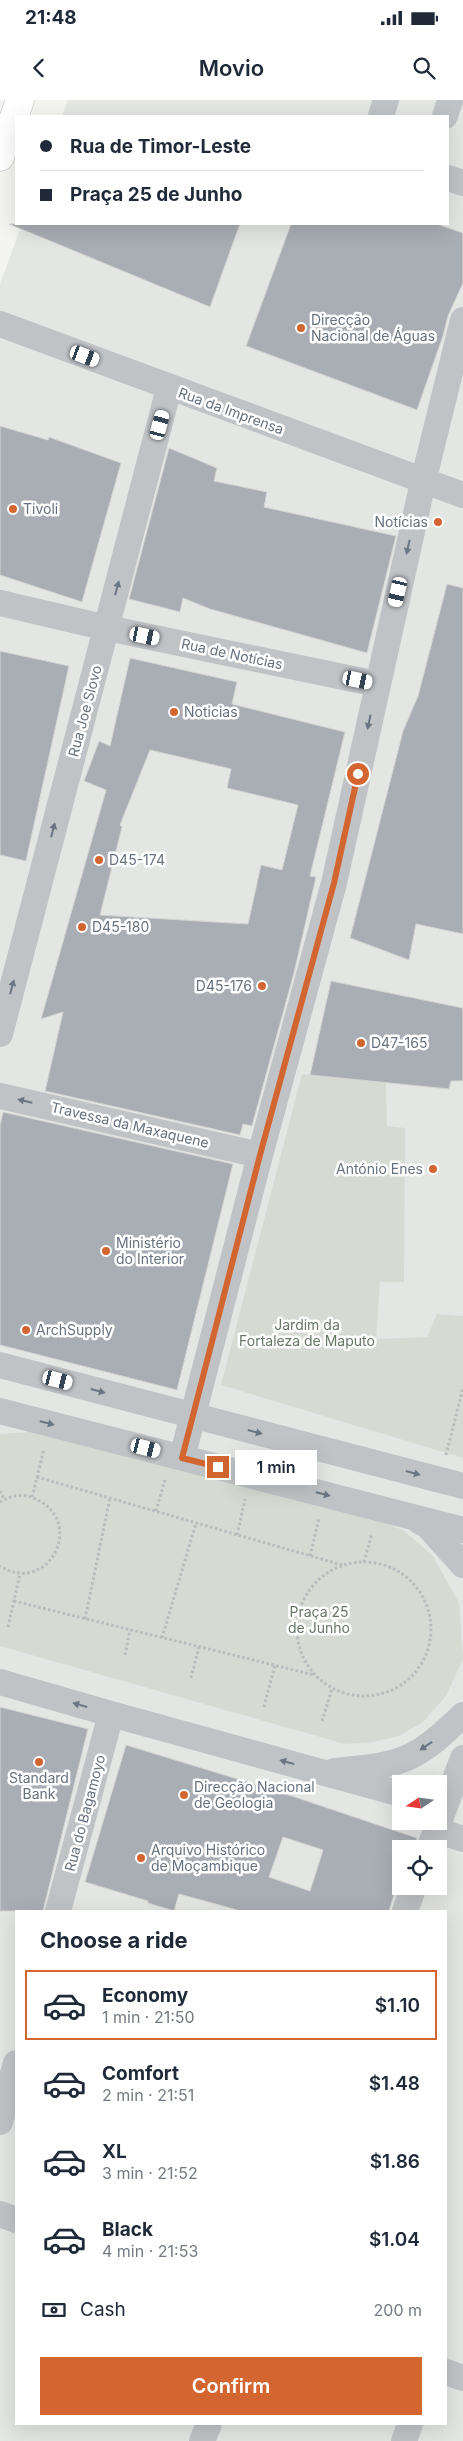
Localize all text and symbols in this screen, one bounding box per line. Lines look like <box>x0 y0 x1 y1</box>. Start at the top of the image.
text: 21:48 <box>25 6 77 29</box>
icon: back <box>25 54 53 82</box>
icon: search <box>410 54 438 82</box>
text: Movio <box>199 55 264 81</box>
text: Rua de Timor-Leste <box>70 135 251 158</box>
text: Praça 25 de Junho <box>70 183 242 206</box>
place label: Direcção Nacional de Águas <box>311 311 435 344</box>
marker: Direcção Nacional de Águas <box>295 322 307 334</box>
car <box>68 344 101 368</box>
street label: Rua da Imprensa <box>176 384 286 437</box>
car <box>148 409 171 441</box>
place label: Tivoli <box>23 500 58 517</box>
marker: Tivoli <box>7 503 19 515</box>
place label: Notícias <box>374 513 428 530</box>
marker: Notícias <box>432 516 444 528</box>
one-way arrow <box>404 539 412 554</box>
car <box>387 576 408 608</box>
one-way arrow <box>113 580 121 595</box>
car <box>128 626 161 646</box>
street label: Rua de Notícias <box>180 634 284 673</box>
street label: Rua Joe Slovo <box>64 663 105 758</box>
car <box>341 670 374 690</box>
place label: Noticias <box>184 703 238 720</box>
marker: Noticias <box>168 706 180 718</box>
one-way arrow <box>365 715 373 730</box>
route start <box>347 763 369 785</box>
one-way arrow <box>50 822 58 837</box>
place label: D45-174 <box>109 851 165 868</box>
marker: D45-174 <box>93 854 105 866</box>
place label: D45-180 <box>92 918 149 935</box>
marker: D45-180 <box>76 921 88 933</box>
place label: D45-176 <box>196 977 252 994</box>
one-way arrow <box>9 979 17 994</box>
marker: D45-176 <box>256 980 268 992</box>
place label: D47-165 <box>371 1034 427 1051</box>
marker: D47-165 <box>355 1037 367 1049</box>
one-way arrow <box>17 1097 32 1105</box>
street label: Travessa da Maxaquene <box>50 1098 211 1151</box>
place label: António Enes <box>336 1160 423 1177</box>
marker: António Enes <box>427 1163 439 1175</box>
place label: Ministério do Interior <box>116 1234 184 1267</box>
marker: Ministério do Interior <box>100 1245 112 1257</box>
park label: Jardim da Fortaleza de Maputo <box>239 1316 375 1349</box>
place label: ArchSupply <box>36 1321 113 1338</box>
marker: ArchSupply <box>20 1324 32 1336</box>
car <box>41 1369 74 1391</box>
one-way arrow <box>90 1387 106 1395</box>
one-way arrow <box>40 1420 55 1428</box>
one-way arrow <box>248 1428 263 1436</box>
car <box>129 1437 162 1459</box>
callout: 1 min <box>236 1450 318 1484</box>
route end <box>207 1456 229 1478</box>
text: 1 min <box>256 1457 296 1477</box>
one-way arrow <box>405 1469 420 1477</box>
one-way arrow <box>316 1490 331 1498</box>
park label: Praça 25 de Junho <box>288 1603 350 1636</box>
one-way arrow <box>72 1701 87 1709</box>
one-way arrow <box>419 1742 433 1751</box>
street label: Rua do Bagamoyo <box>61 1753 108 1873</box>
marker: Standard Bank <box>33 1756 45 1768</box>
one-way arrow <box>279 1758 294 1766</box>
place label: Standard Bank <box>9 1769 69 1802</box>
north arrow <box>392 1775 448 1830</box>
map controls <box>392 1775 447 1895</box>
place label: Direcção Nacional de Geologia <box>194 1778 315 1811</box>
marker: Direcção Nacional de Geologia <box>178 1789 190 1801</box>
button: locate <box>392 1840 447 1895</box>
place label: Arquivo Histórico de Moçambique <box>151 1841 265 1874</box>
marker: Arquivo Histórico de Moçambique <box>135 1852 147 1864</box>
text: Choose a ride <box>40 1927 188 1953</box>
icon: car <box>42 1983 87 2028</box>
text: Economy <box>102 1984 188 2007</box>
text: $1.10 <box>375 1994 420 2017</box>
text: 1 min · 21:50 <box>102 2007 195 2027</box>
icon: car <box>42 2061 87 2106</box>
text: Comfort <box>102 2062 179 2085</box>
text: $1.48 <box>369 2072 420 2095</box>
text: 2 min · 21:51 <box>102 2085 194 2105</box>
icon: car <box>42 2139 87 2184</box>
text: XL <box>102 2140 127 2163</box>
text: $1.86 <box>370 2150 420 2173</box>
text: 3 min · 21:52 <box>102 2163 198 2183</box>
icon: car <box>42 2217 87 2262</box>
text: Black <box>102 2218 153 2241</box>
text: $1.04 <box>369 2228 420 2251</box>
text: 4 min · 21:53 <box>102 2241 198 2261</box>
icon: cash <box>40 2296 68 2324</box>
text: Cash <box>80 2298 126 2321</box>
text: 200 m <box>374 2300 422 2320</box>
button: Confirm <box>40 2357 422 2415</box>

